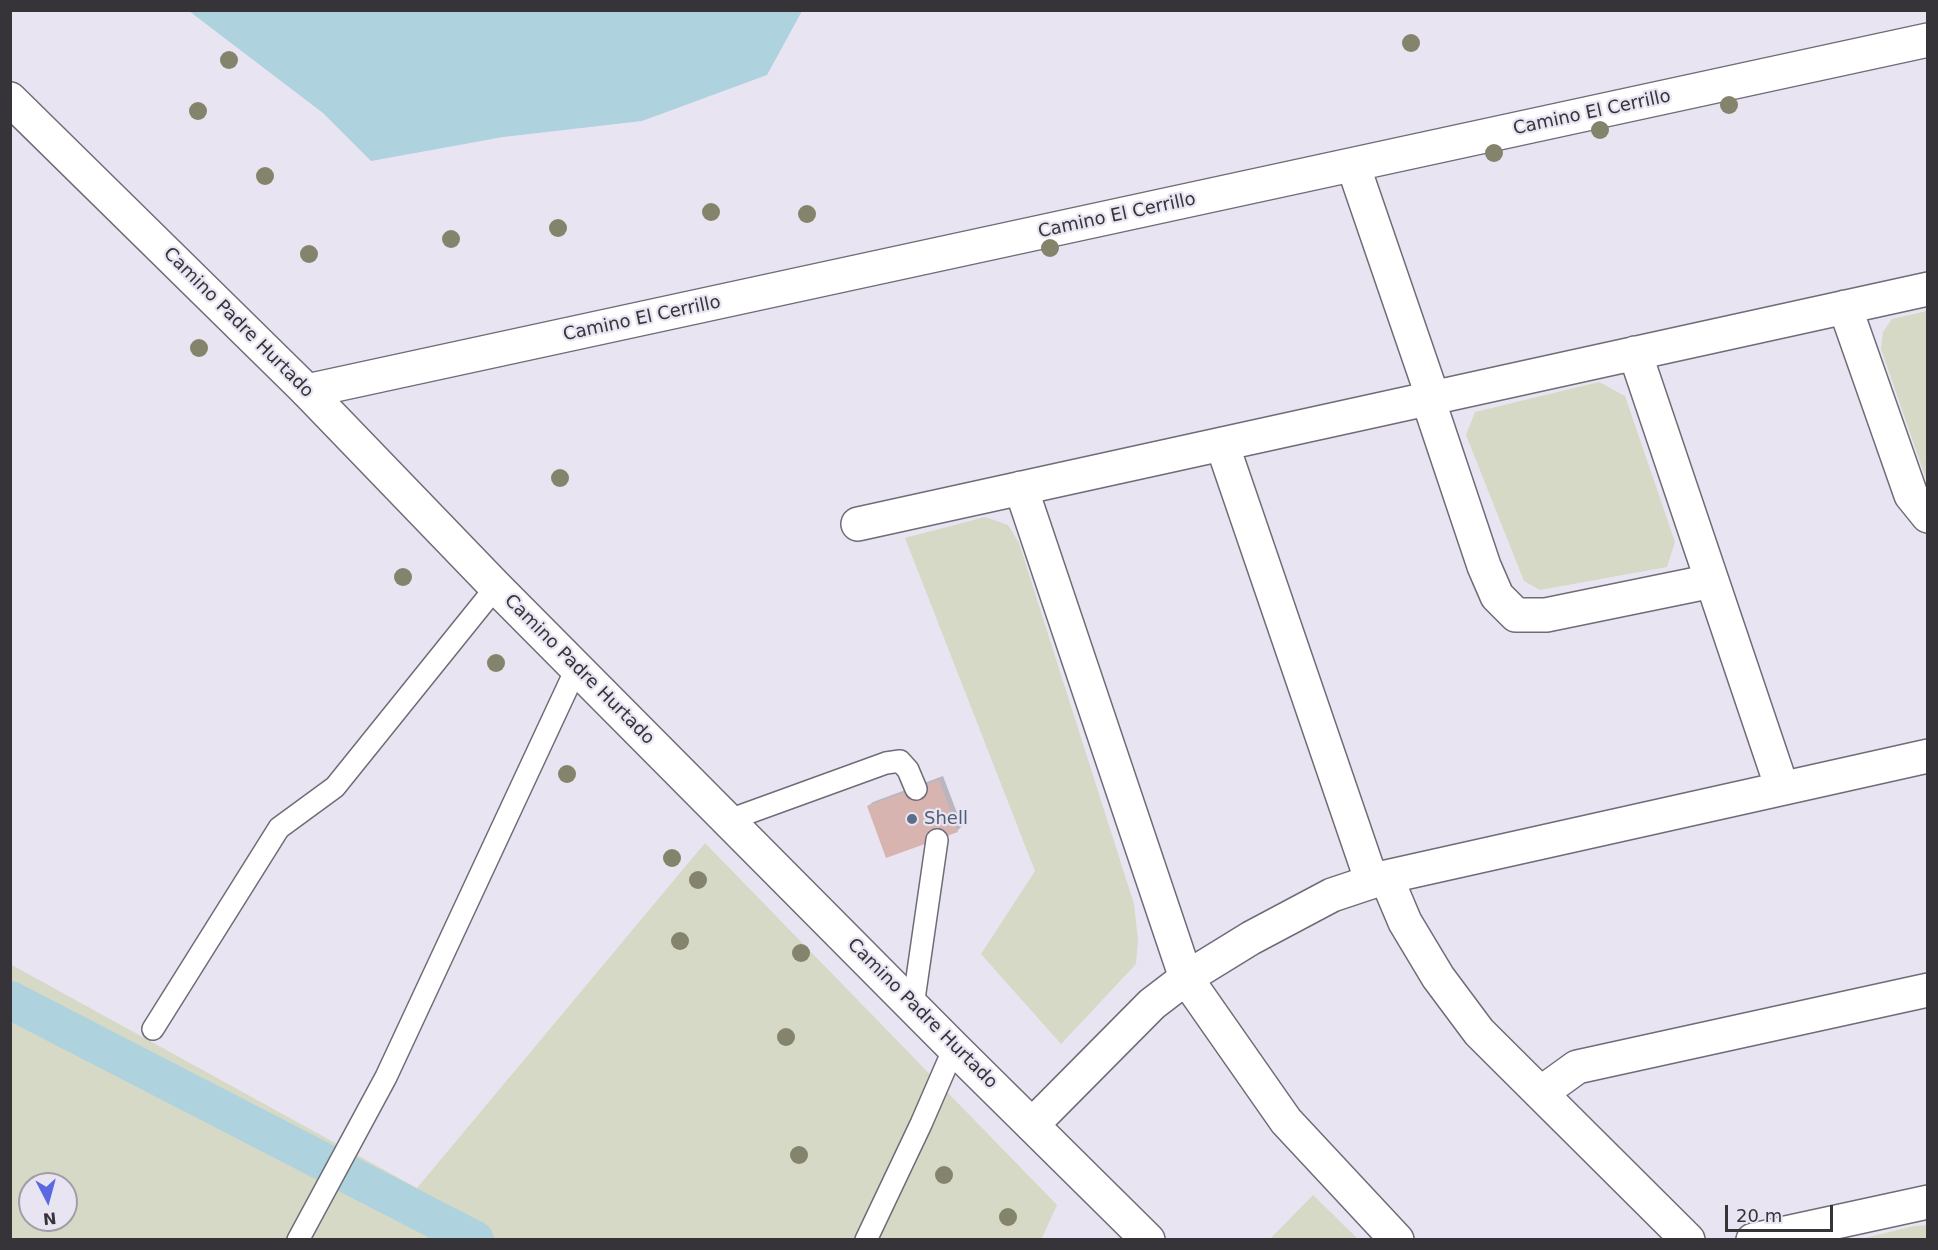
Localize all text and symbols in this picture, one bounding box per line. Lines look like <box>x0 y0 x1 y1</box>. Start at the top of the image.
street label: Camino El Cerrillo <box>1511 86 1673 140</box>
street label: Camino El Cerrillo <box>1036 189 1198 243</box>
street label: Camino Padre Hurtado <box>158 243 318 403</box>
street label: Camino El Cerrillo <box>561 292 723 346</box>
street label: Camino Padre Hurtado <box>499 590 659 750</box>
place label: Shell <box>924 808 968 830</box>
marker: Shell <box>905 812 919 826</box>
street label: Camino Padre Hurtado <box>842 934 1002 1094</box>
north arrow <box>18 1172 78 1232</box>
scale bar <box>1728 1193 1836 1231</box>
text: 20 m <box>1736 1205 1782 1226</box>
text: N <box>42 1208 57 1229</box>

